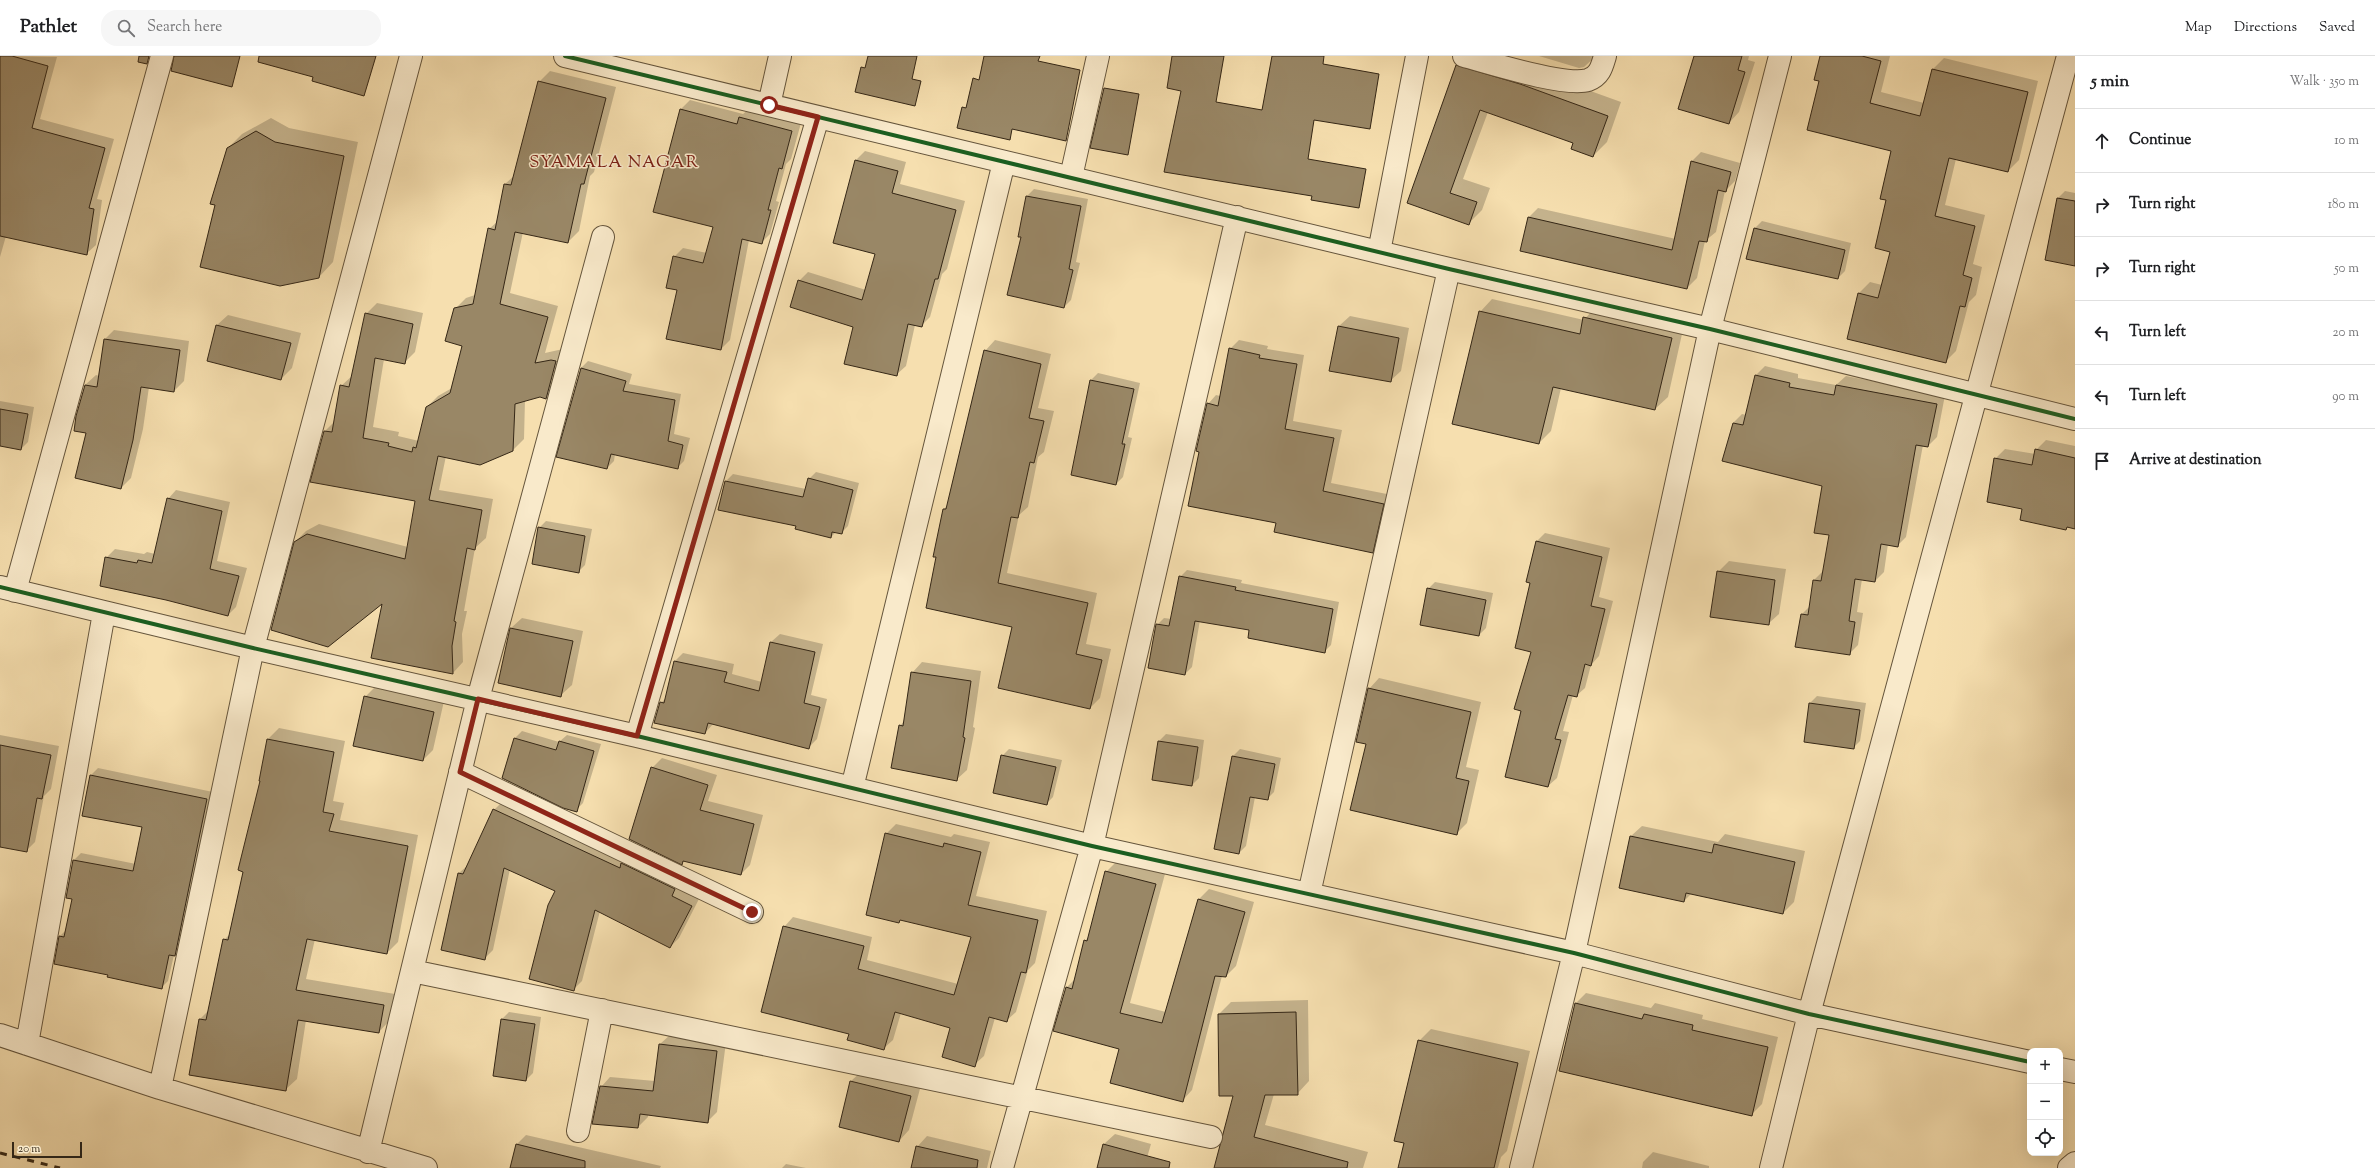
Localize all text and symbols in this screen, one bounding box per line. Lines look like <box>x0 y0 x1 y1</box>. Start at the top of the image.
search box <box>101 10 381 46</box>
text: Pathlet <box>20 14 77 41</box>
icon: search <box>115 17 137 39</box>
text: Search here <box>147 17 222 38</box>
text: Map <box>2185 18 2212 38</box>
text: Directions <box>2234 18 2297 38</box>
text: Saved <box>2319 18 2355 38</box>
text: 5 min <box>2091 70 2129 94</box>
text: Walk · 350 m <box>2290 73 2359 91</box>
route start <box>760 96 778 114</box>
icon: ahead <box>2091 130 2113 152</box>
text: Continue <box>2129 130 2191 151</box>
text: 10 m <box>2334 132 2359 150</box>
district label: SYAMALA NAGAR <box>529 151 699 175</box>
icon: right <box>2091 194 2113 216</box>
text: Turn right <box>2129 194 2195 215</box>
text: 180 m <box>2328 196 2359 214</box>
icon: right <box>2091 258 2113 280</box>
text: Turn right <box>2129 258 2195 279</box>
text: 50 m <box>2334 260 2359 278</box>
icon: left <box>2091 322 2113 344</box>
text: Turn left <box>2129 322 2186 343</box>
text: 20 m <box>2333 324 2359 342</box>
icon: left <box>2091 386 2113 408</box>
text: Turn left <box>2129 386 2186 407</box>
text: 90 m <box>2332 388 2359 406</box>
icon: arrive <box>2091 450 2113 472</box>
text: Arrive at destination <box>2129 450 2262 471</box>
route end <box>743 903 761 921</box>
map controls <box>2027 1048 2063 1156</box>
button: + <box>2027 1048 2063 1084</box>
button: − <box>2027 1084 2063 1120</box>
button: locate <box>2027 1120 2063 1156</box>
scale bar <box>12 1140 82 1159</box>
text: 20 m <box>18 1141 40 1157</box>

